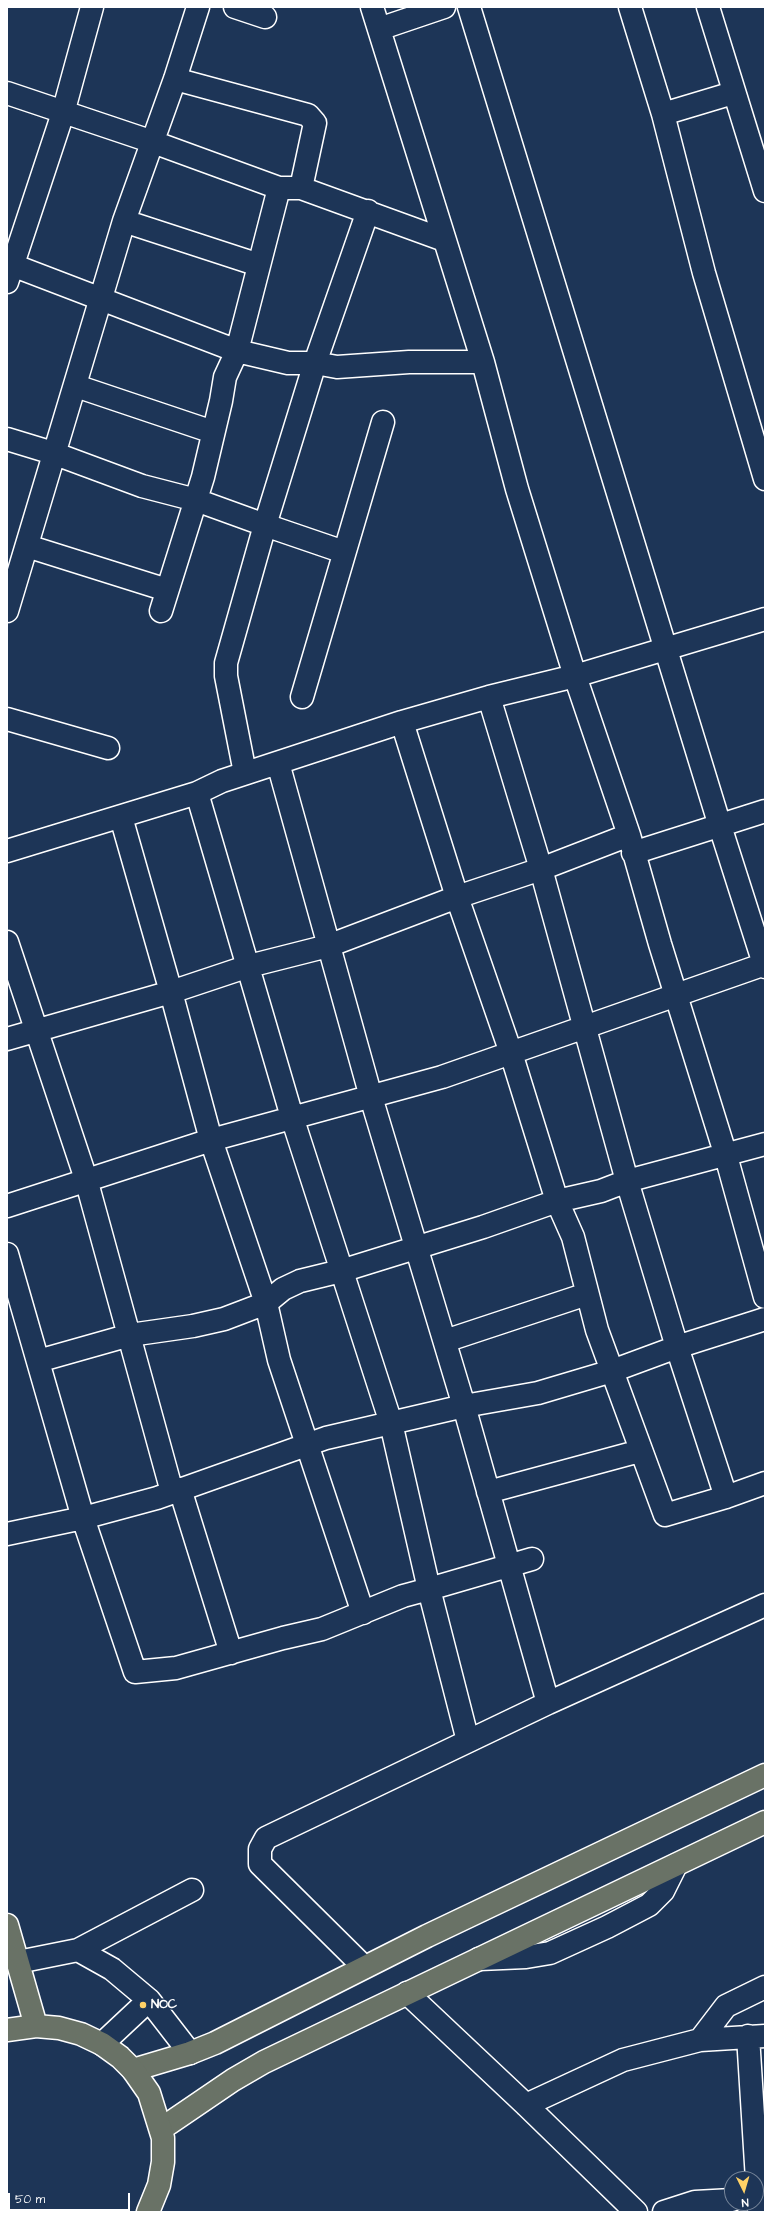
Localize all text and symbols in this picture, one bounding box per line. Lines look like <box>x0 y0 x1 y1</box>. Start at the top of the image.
place label: NOC <box>151 1997 177 2013</box>
marker: NOC <box>138 2000 148 2010</box>
north arrow <box>724 2171 764 2211</box>
scale bar <box>10 2185 132 2211</box>
text: 50 m <box>15 2191 45 2208</box>
text: N <box>741 2195 749 2210</box>

